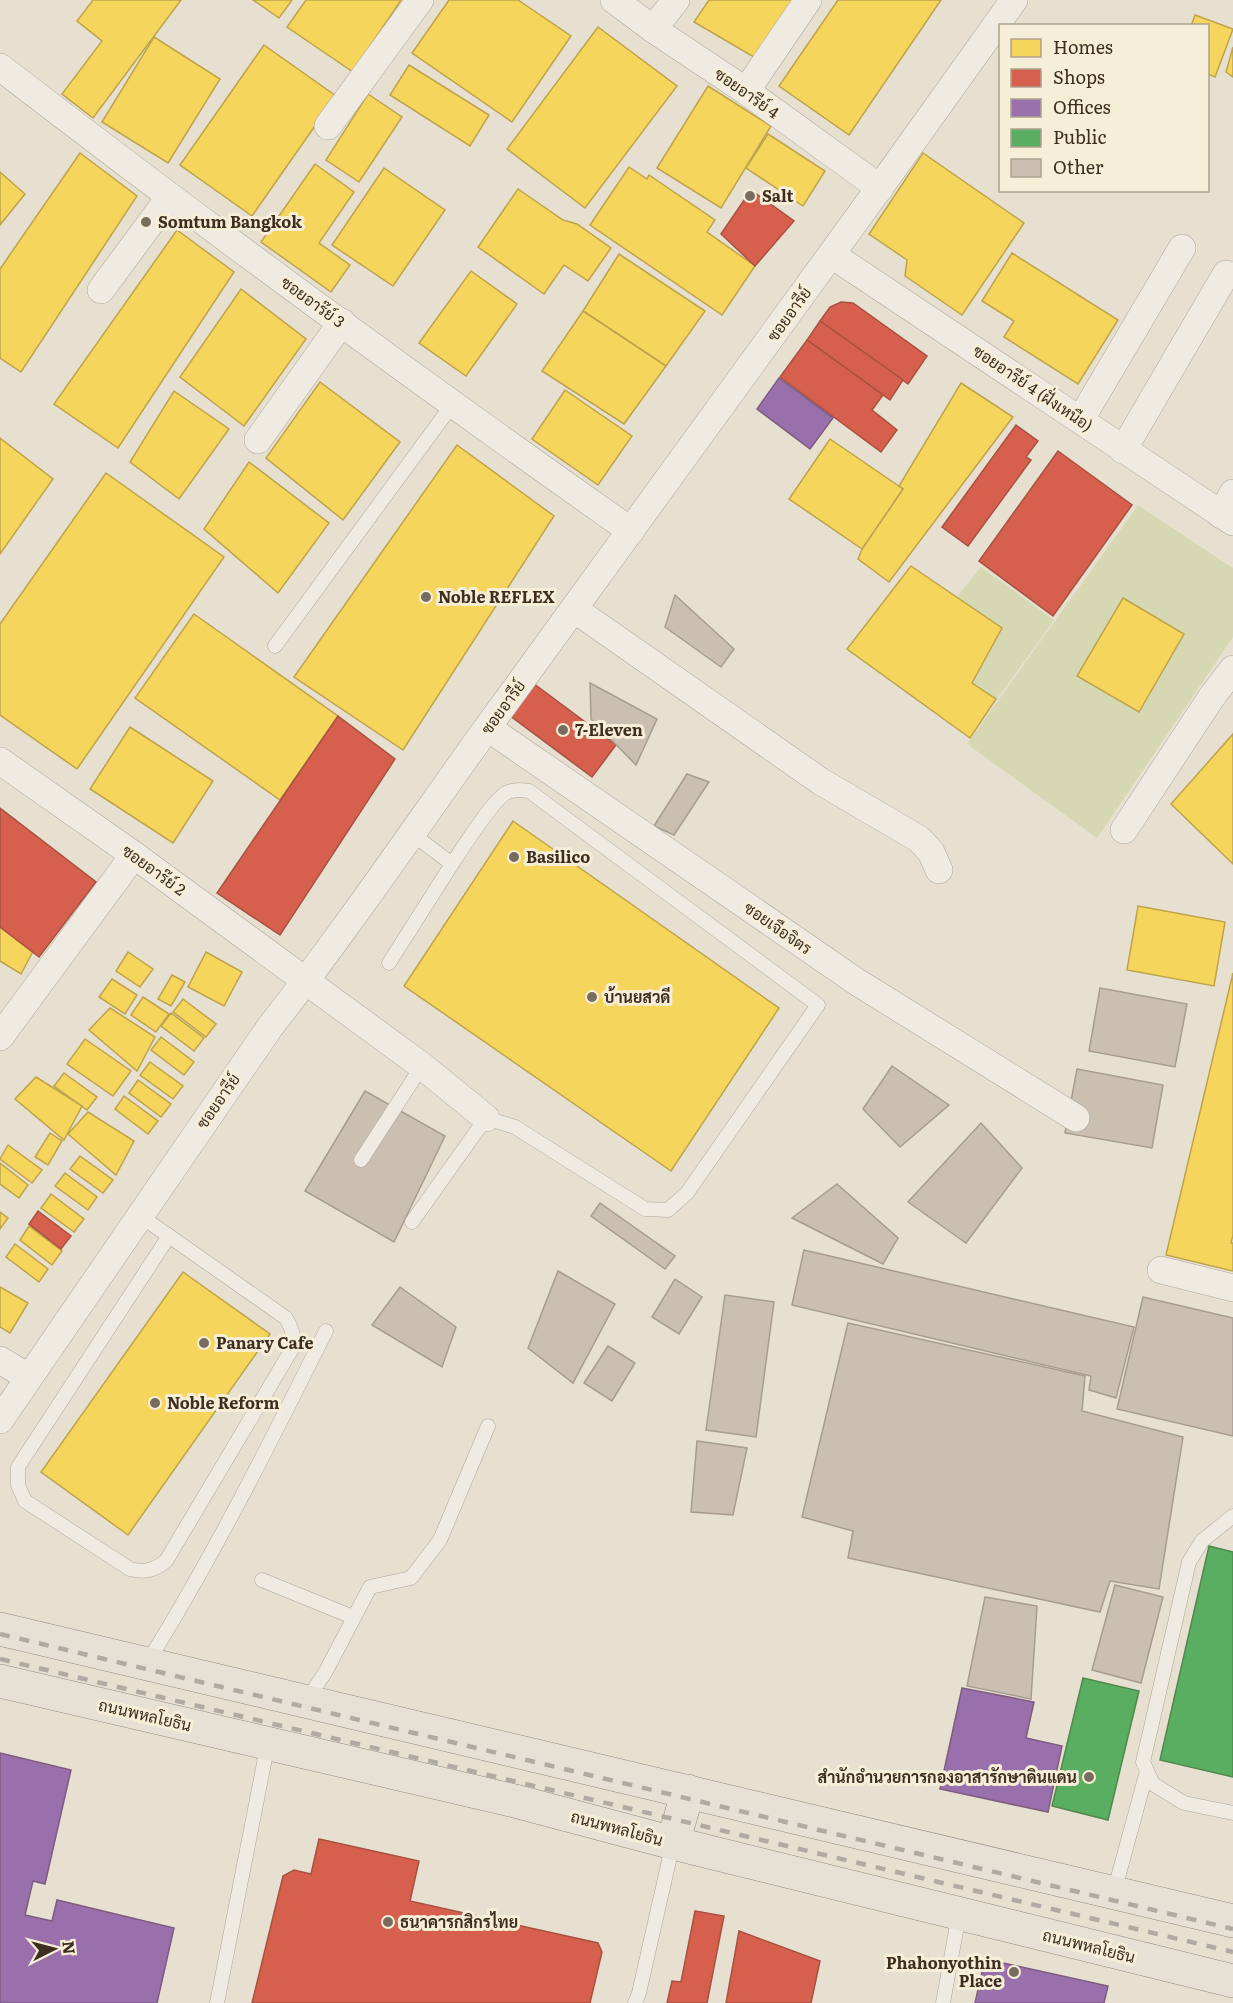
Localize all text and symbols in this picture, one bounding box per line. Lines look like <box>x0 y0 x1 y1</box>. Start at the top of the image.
legend <box>999 24 1209 192</box>
text: Homes <box>1053 33 1113 60</box>
street label: ซอยอารีย์ 4 <box>710 61 785 123</box>
text: Shops <box>1053 63 1105 90</box>
text: Offices <box>1053 93 1111 120</box>
text: Public <box>1053 123 1107 150</box>
text: Other <box>1053 153 1104 180</box>
place label: Salt <box>762 183 794 207</box>
marker: Salt <box>743 189 757 203</box>
place label: Somtum Bangkok <box>158 209 302 233</box>
marker: Somtum Bangkok <box>139 215 153 229</box>
street label: ซอยอาร๊ย์ 3 <box>276 270 351 333</box>
street label: ซอยอารีย์ <box>760 281 816 346</box>
street label: ซอยอารีย์ 4 (ฝั่งเหนือ) <box>969 338 1099 436</box>
place label: Noble REFLEX <box>438 584 555 608</box>
marker: Noble REFLEX <box>419 590 433 604</box>
street label: ซอยอารีย์ <box>474 674 530 739</box>
place label: 7-Eleven <box>575 717 643 741</box>
marker: 7-Eleven <box>556 723 570 737</box>
street label: ซอยอาร๊ย์ 2 <box>118 838 191 901</box>
place label: Basilico <box>526 844 590 868</box>
marker: Basilico <box>507 850 521 864</box>
street label: ซอยเจือจิตร <box>740 895 818 960</box>
place label: บ้านยสวดี <box>604 984 670 1008</box>
marker: บ้านยสวดี <box>585 990 599 1004</box>
street label: ซอยอารีย์ <box>189 1068 245 1133</box>
place label: Panary Cafe <box>216 1330 313 1354</box>
marker: Panary Cafe <box>197 1336 211 1350</box>
place label: Noble Reform <box>167 1390 279 1414</box>
marker: Noble Reform <box>148 1396 162 1410</box>
street label: ถนนพหลโยธิน <box>96 1692 194 1736</box>
place label: สำนักอำนวยการกองอาสารักษาดินแดน <box>818 1764 1077 1788</box>
marker: สำนักอำนวยการกองอาสารักษาดินแดน <box>1082 1770 1096 1784</box>
street label: ถนนพหลโยธิน <box>568 1803 666 1851</box>
place label: ธนาคารกสิกรไทย <box>400 1909 518 1933</box>
marker: ธนาคารกสิกรไทย <box>381 1915 395 1929</box>
north arrow <box>24 1919 84 1979</box>
street label: ถนนพหลโยธิน <box>1040 1922 1138 1968</box>
text: N <box>57 1939 83 1955</box>
place label: Phahonyothin Place <box>886 1950 1002 1992</box>
marker: Phahonyothin Place <box>1007 1965 1021 1979</box>

